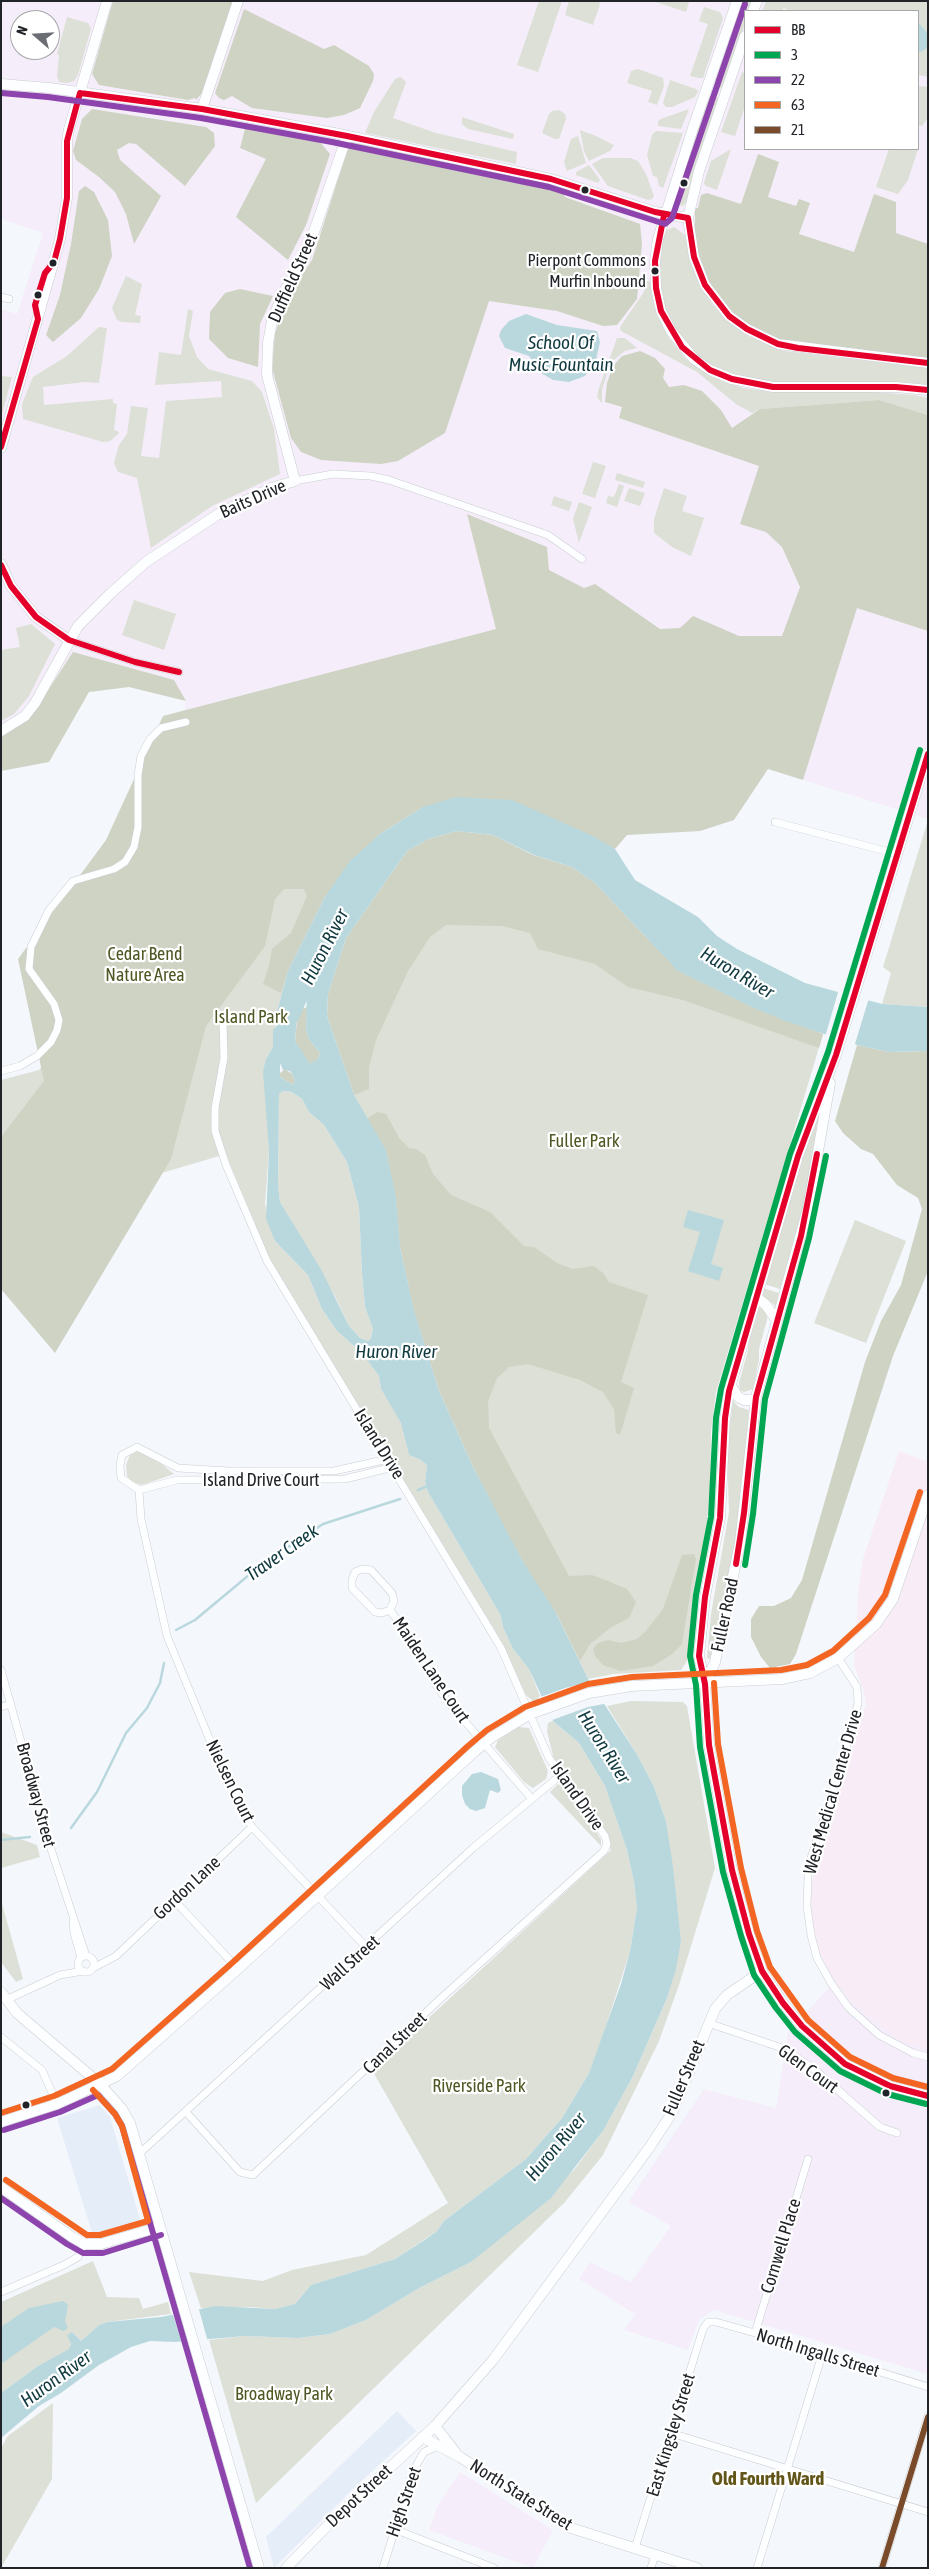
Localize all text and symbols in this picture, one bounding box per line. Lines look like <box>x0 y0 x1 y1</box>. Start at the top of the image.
north arrow <box>10 10 60 60</box>
legend <box>744 10 919 150</box>
text: BB <box>791 21 805 38</box>
text: N <box>13 24 31 37</box>
text: 3 <box>791 46 798 63</box>
text: 22 <box>791 71 805 88</box>
text: 63 <box>791 96 805 113</box>
text: 21 <box>791 121 805 138</box>
unlabelled marker <box>679 178 689 188</box>
unlabelled marker <box>580 185 590 195</box>
street label: Duffield Street <box>264 230 322 326</box>
place label: Pierpont Commons Murfin Inbound <box>527 251 646 291</box>
unlabelled marker <box>48 258 58 268</box>
marker: Pierpont Commons Murfin Inbound <box>650 266 660 276</box>
unlabelled marker <box>33 290 43 300</box>
water label: School Of Music Fountain <box>509 332 613 376</box>
street label: Baits Drive <box>217 475 289 523</box>
water label: Huron River <box>296 905 354 989</box>
water label: Huron River <box>696 942 778 1004</box>
park label: Cedar Bend Nature Area <box>105 943 185 986</box>
park label: Island Park <box>214 1006 288 1028</box>
park label: Fuller Park <box>548 1130 620 1152</box>
water label: Huron River <box>355 1341 437 1363</box>
street label: Island Drive <box>349 1405 409 1483</box>
street label: Island Drive Court <box>203 1469 319 1491</box>
water label: Traver Creek <box>241 1519 323 1587</box>
street label: Fuller Road <box>707 1576 743 1654</box>
street label: Maiden Lane Court <box>388 1613 474 1727</box>
water label: Huron River <box>573 1706 635 1788</box>
street label: West Medical Center Drive <box>799 1707 867 1877</box>
street label: Nielsen Court <box>201 1736 259 1826</box>
street label: Broadway Street <box>12 1740 60 1850</box>
street label: Island Drive <box>546 1758 608 1834</box>
street label: Gordon Lane <box>149 1852 225 1924</box>
street label: Wall Street <box>316 1931 384 1995</box>
street label: Canal Street <box>359 2007 431 2079</box>
street label: Fuller Street <box>658 2037 710 2119</box>
street label: Glen Court <box>774 2040 842 2098</box>
park label: Riverside Park <box>432 2075 526 2097</box>
unlabelled marker <box>881 2088 891 2098</box>
unlabelled marker <box>21 2100 31 2110</box>
water label: Huron River <box>521 2108 591 2186</box>
street label: Cornwell Place <box>756 2196 806 2296</box>
street label: North Ingalls Street <box>754 2324 882 2382</box>
water label: Huron River <box>16 2346 96 2412</box>
street label: East Kingsley Street <box>642 2371 700 2499</box>
park label: Broadway Park <box>235 2383 333 2405</box>
street label: North State Street <box>466 2455 576 2535</box>
street label: Depot Street <box>322 2460 396 2532</box>
street label: High Street <box>382 2464 426 2540</box>
district label: Old Fourth Ward <box>712 2468 824 2490</box>

